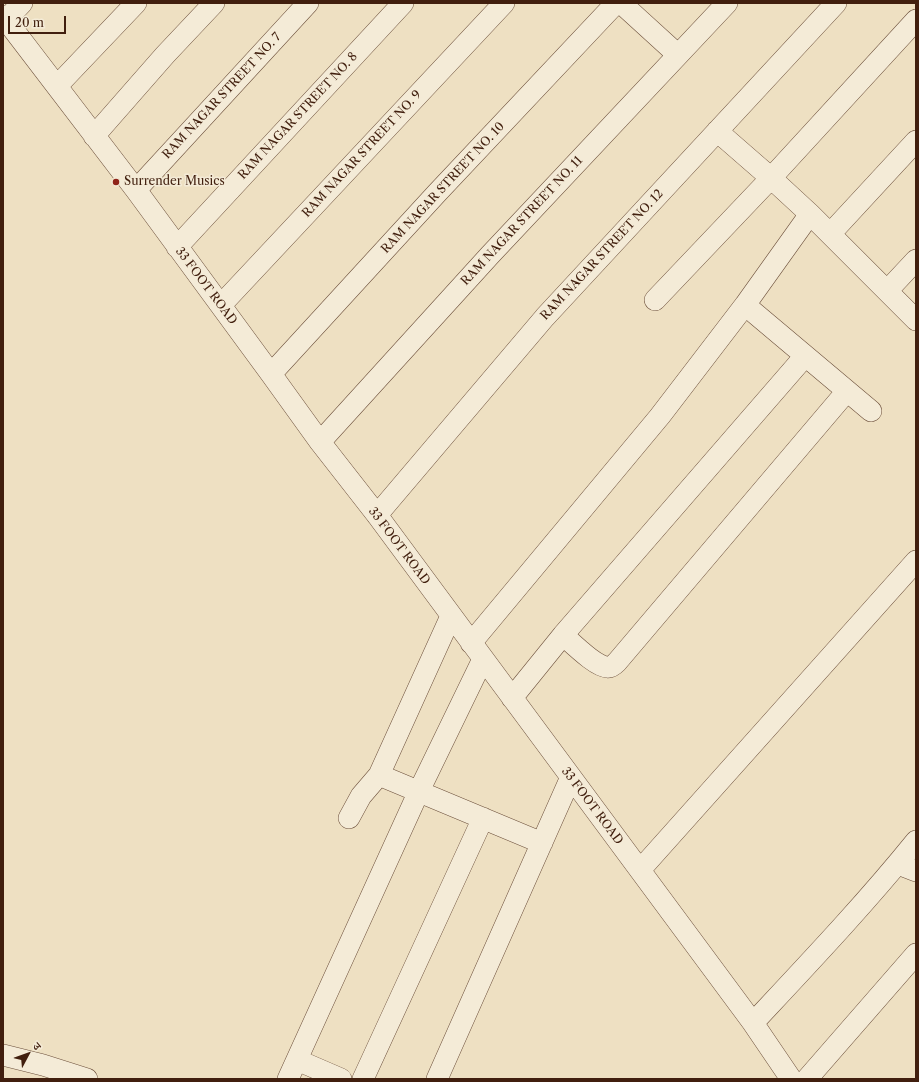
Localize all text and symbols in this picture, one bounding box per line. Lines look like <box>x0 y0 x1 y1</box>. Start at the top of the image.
scale bar <box>10 8 68 34</box>
text: 20 m <box>15 15 44 30</box>
street label: RAM NAGAR STREET NO. 7 <box>160 30 284 162</box>
street label: RAM NAGAR STREET NO. 8 <box>235 50 361 182</box>
street label: RAM NAGAR STREET NO. 9 <box>299 88 425 220</box>
street label: RAM NAGAR STREET NO. 10 <box>378 120 508 256</box>
street label: RAM NAGAR STREET NO. 11 <box>458 153 586 289</box>
place label: Surrender Musics <box>124 175 225 189</box>
marker: Surrender Musics <box>111 177 121 187</box>
street label: RAM NAGAR STREET NO. 12 <box>538 187 666 323</box>
street label: 33 FOOT ROAD <box>172 244 240 328</box>
street label: 33 FOOT ROAD <box>365 504 433 588</box>
street label: 33 FOOT ROAD <box>558 764 626 848</box>
north arrow <box>8 1034 48 1074</box>
text: उ <box>30 1039 44 1053</box>

